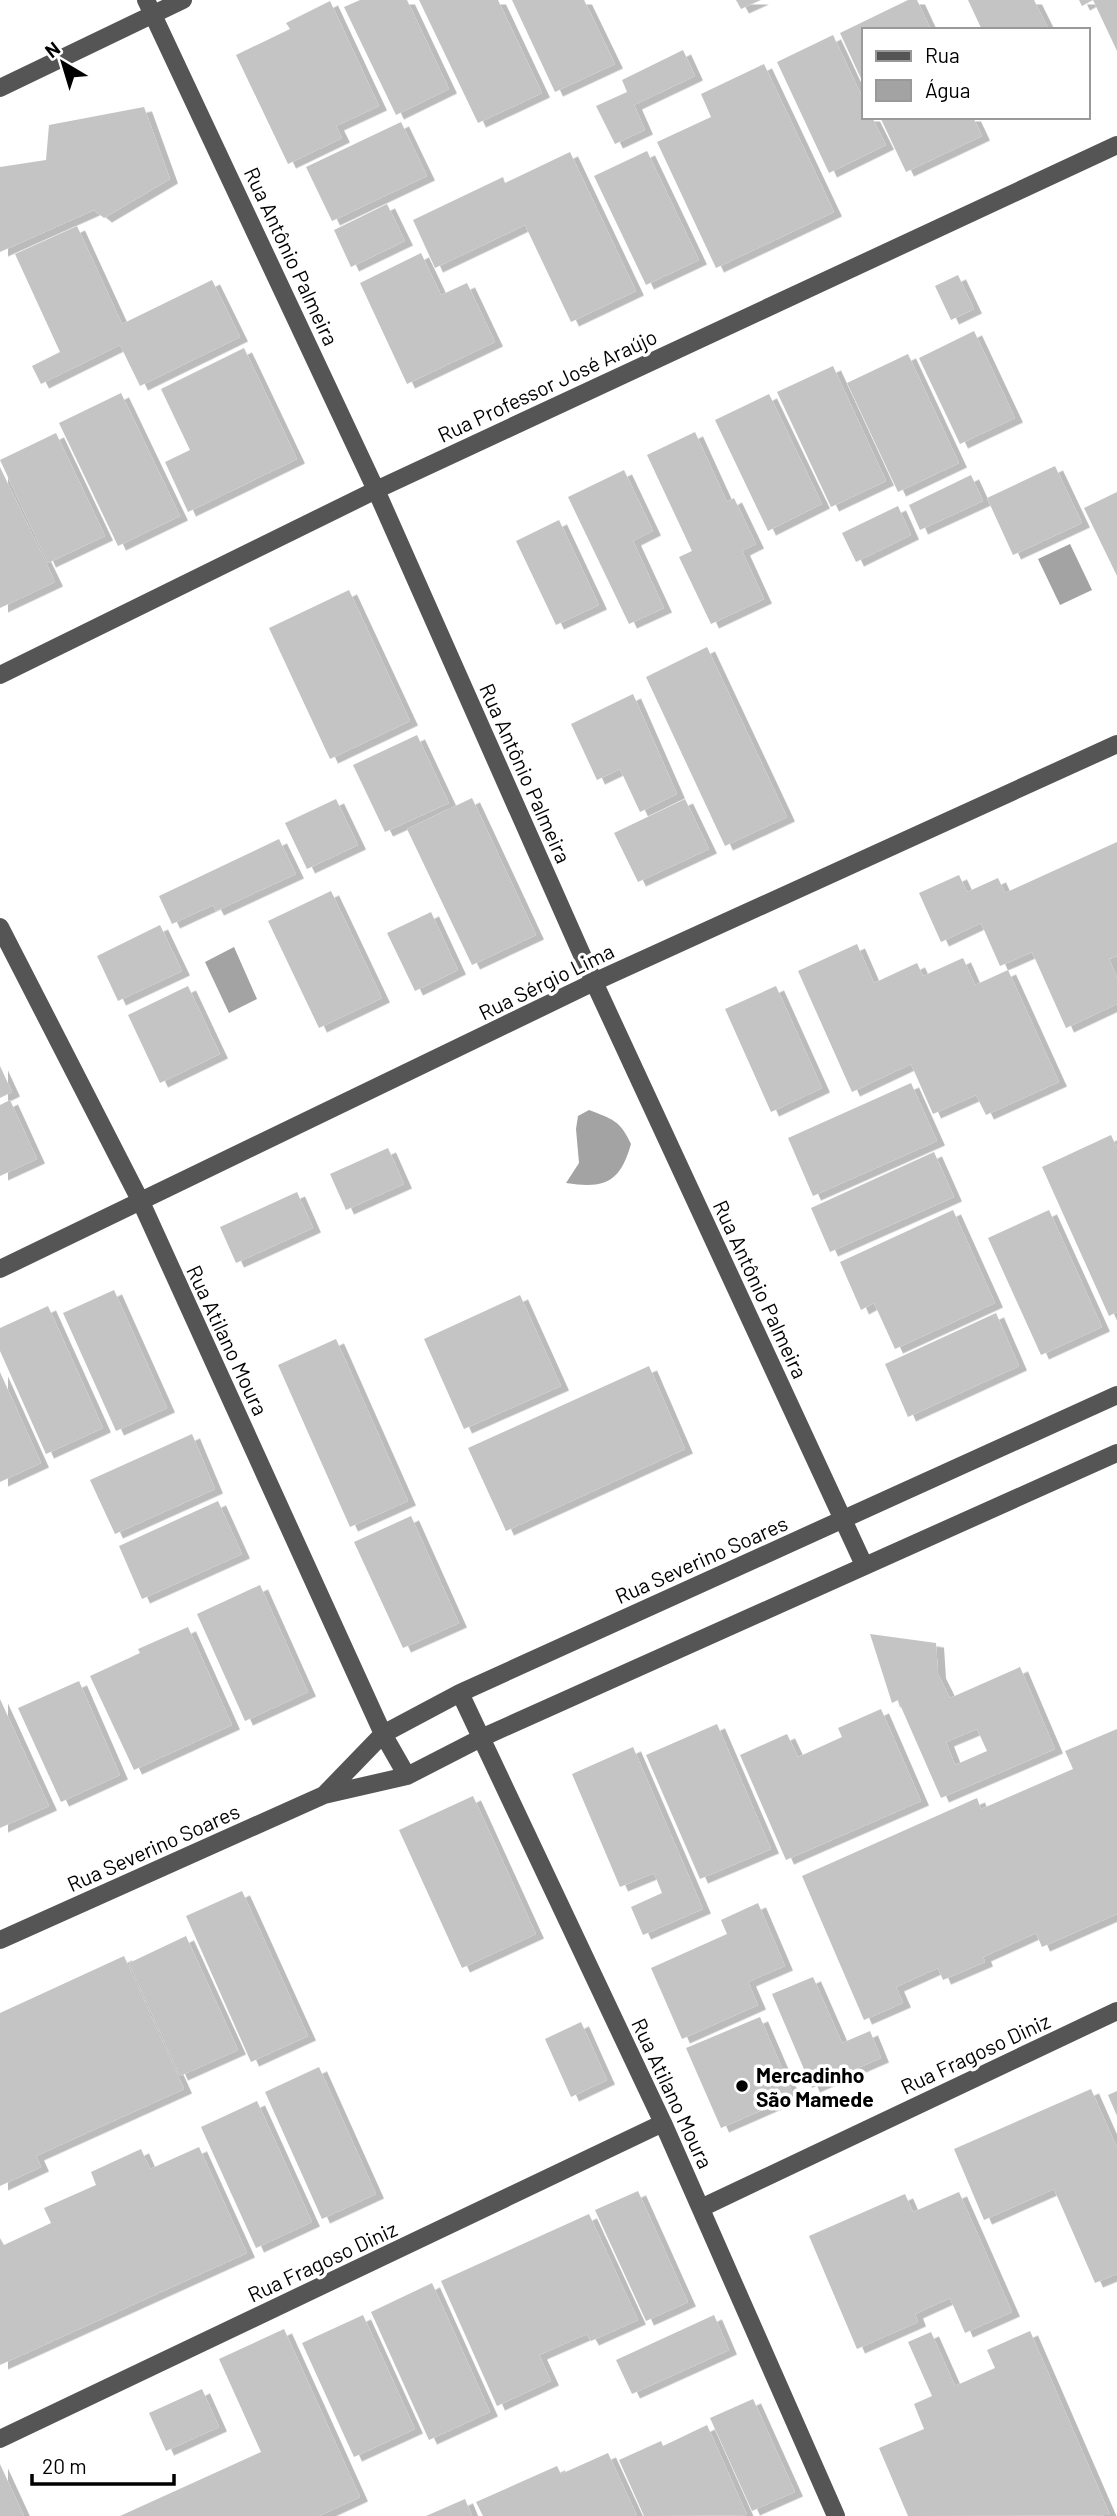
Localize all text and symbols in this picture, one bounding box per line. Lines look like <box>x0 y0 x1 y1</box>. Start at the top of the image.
north arrow <box>28 28 98 98</box>
legend <box>862 28 1089 119</box>
text: N <box>40 36 64 62</box>
text: Rua <box>925 42 960 67</box>
text: Água <box>925 77 971 102</box>
street label: Rua Antônio Palmeira <box>240 163 344 349</box>
street label: Rua Professor José Araújo <box>433 323 661 447</box>
street label: Rua Antônio Palmeira <box>475 679 577 867</box>
street label: Rua Sérgio Lima <box>474 937 618 1025</box>
street label: Rua Antônio Palmeira <box>709 1196 813 1382</box>
street label: Rua Atilano Moura <box>182 1261 274 1419</box>
street label: Rua Severino Soares <box>611 1510 791 1608</box>
street label: Rua Severino Soares <box>63 1798 243 1896</box>
street label: Rua Fragoso Diniz <box>896 2007 1054 2099</box>
street label: Rua Atilano Moura <box>627 2014 719 2172</box>
place label: Mercadinho São Mamede <box>756 2062 874 2111</box>
marker: Mercadinho São Mamede <box>734 2078 750 2094</box>
street label: Rua Fragoso Diniz <box>243 2215 401 2307</box>
scale bar <box>32 2442 173 2486</box>
text: 20 m <box>42 2453 87 2478</box>

